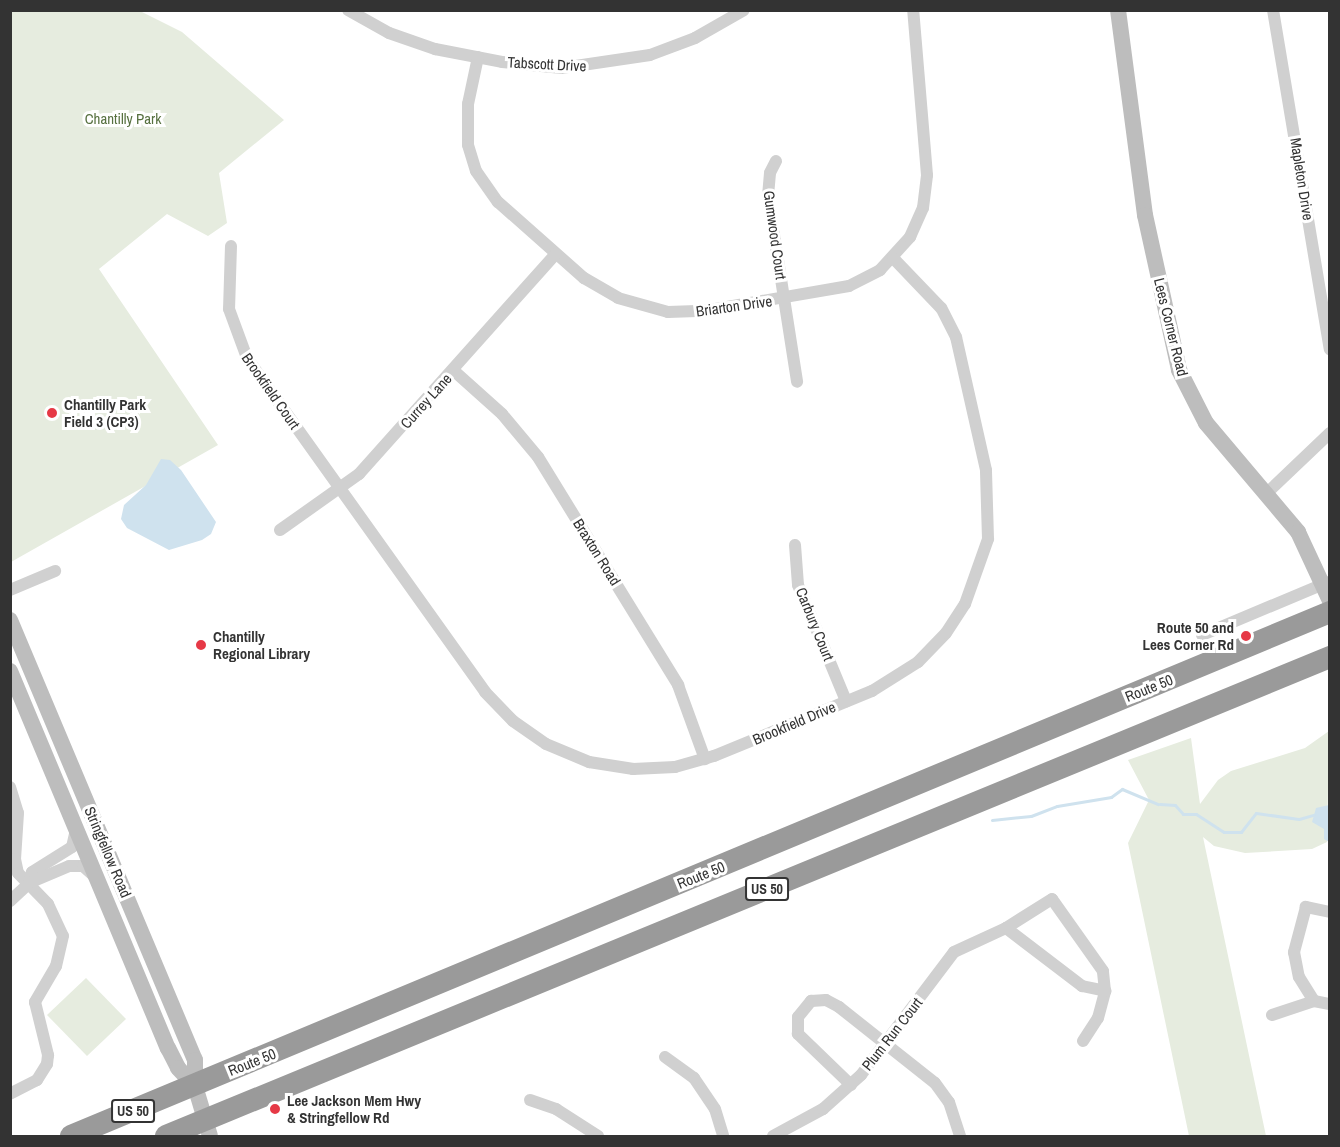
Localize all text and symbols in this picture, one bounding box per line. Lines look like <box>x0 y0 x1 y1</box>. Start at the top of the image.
street label: Tabscott Drive <box>507 53 587 75</box>
park label: Chantilly Park <box>85 110 161 128</box>
street label: Mapleton Drive <box>1287 136 1317 222</box>
street label: Gumwood Court <box>760 189 790 281</box>
street label: Lees Corner Road <box>1150 276 1192 378</box>
street label: Briarton Drive <box>695 292 773 320</box>
street label: Brookfield Court <box>238 349 304 433</box>
street label: Currey Lane <box>397 370 455 432</box>
place label: Chantilly Park Field 3 (CP3) <box>64 395 146 430</box>
marker: Chantilly Park Field 3 (CP3) <box>45 406 59 420</box>
street label: Braxton Road <box>569 515 625 589</box>
street label: Carbury Court <box>792 585 838 663</box>
place label: Route 50 and Lees Corner Rd <box>1142 618 1234 653</box>
place label: Chantilly Regional Library <box>213 627 310 662</box>
marker: Route 50 and Lees Corner Rd <box>1239 629 1253 643</box>
marker: Chantilly Regional Library <box>194 638 208 652</box>
street label: Route 50 <box>1122 670 1176 706</box>
street label: Brookfield Drive <box>750 697 838 749</box>
street label: Stringfellow Road <box>81 804 135 900</box>
street label: Route 50 <box>674 857 728 893</box>
road number: US 50 <box>744 878 789 900</box>
street label: Plum Run Court <box>858 994 926 1074</box>
street label: Route 50 <box>225 1044 279 1080</box>
place label: Lee Jackson Mem Hwy & Stringfellow Rd <box>287 1091 421 1126</box>
road number: US 50 <box>110 1100 156 1122</box>
marker: Lee Jackson Mem Hwy & Stringfellow Rd <box>268 1102 282 1116</box>

